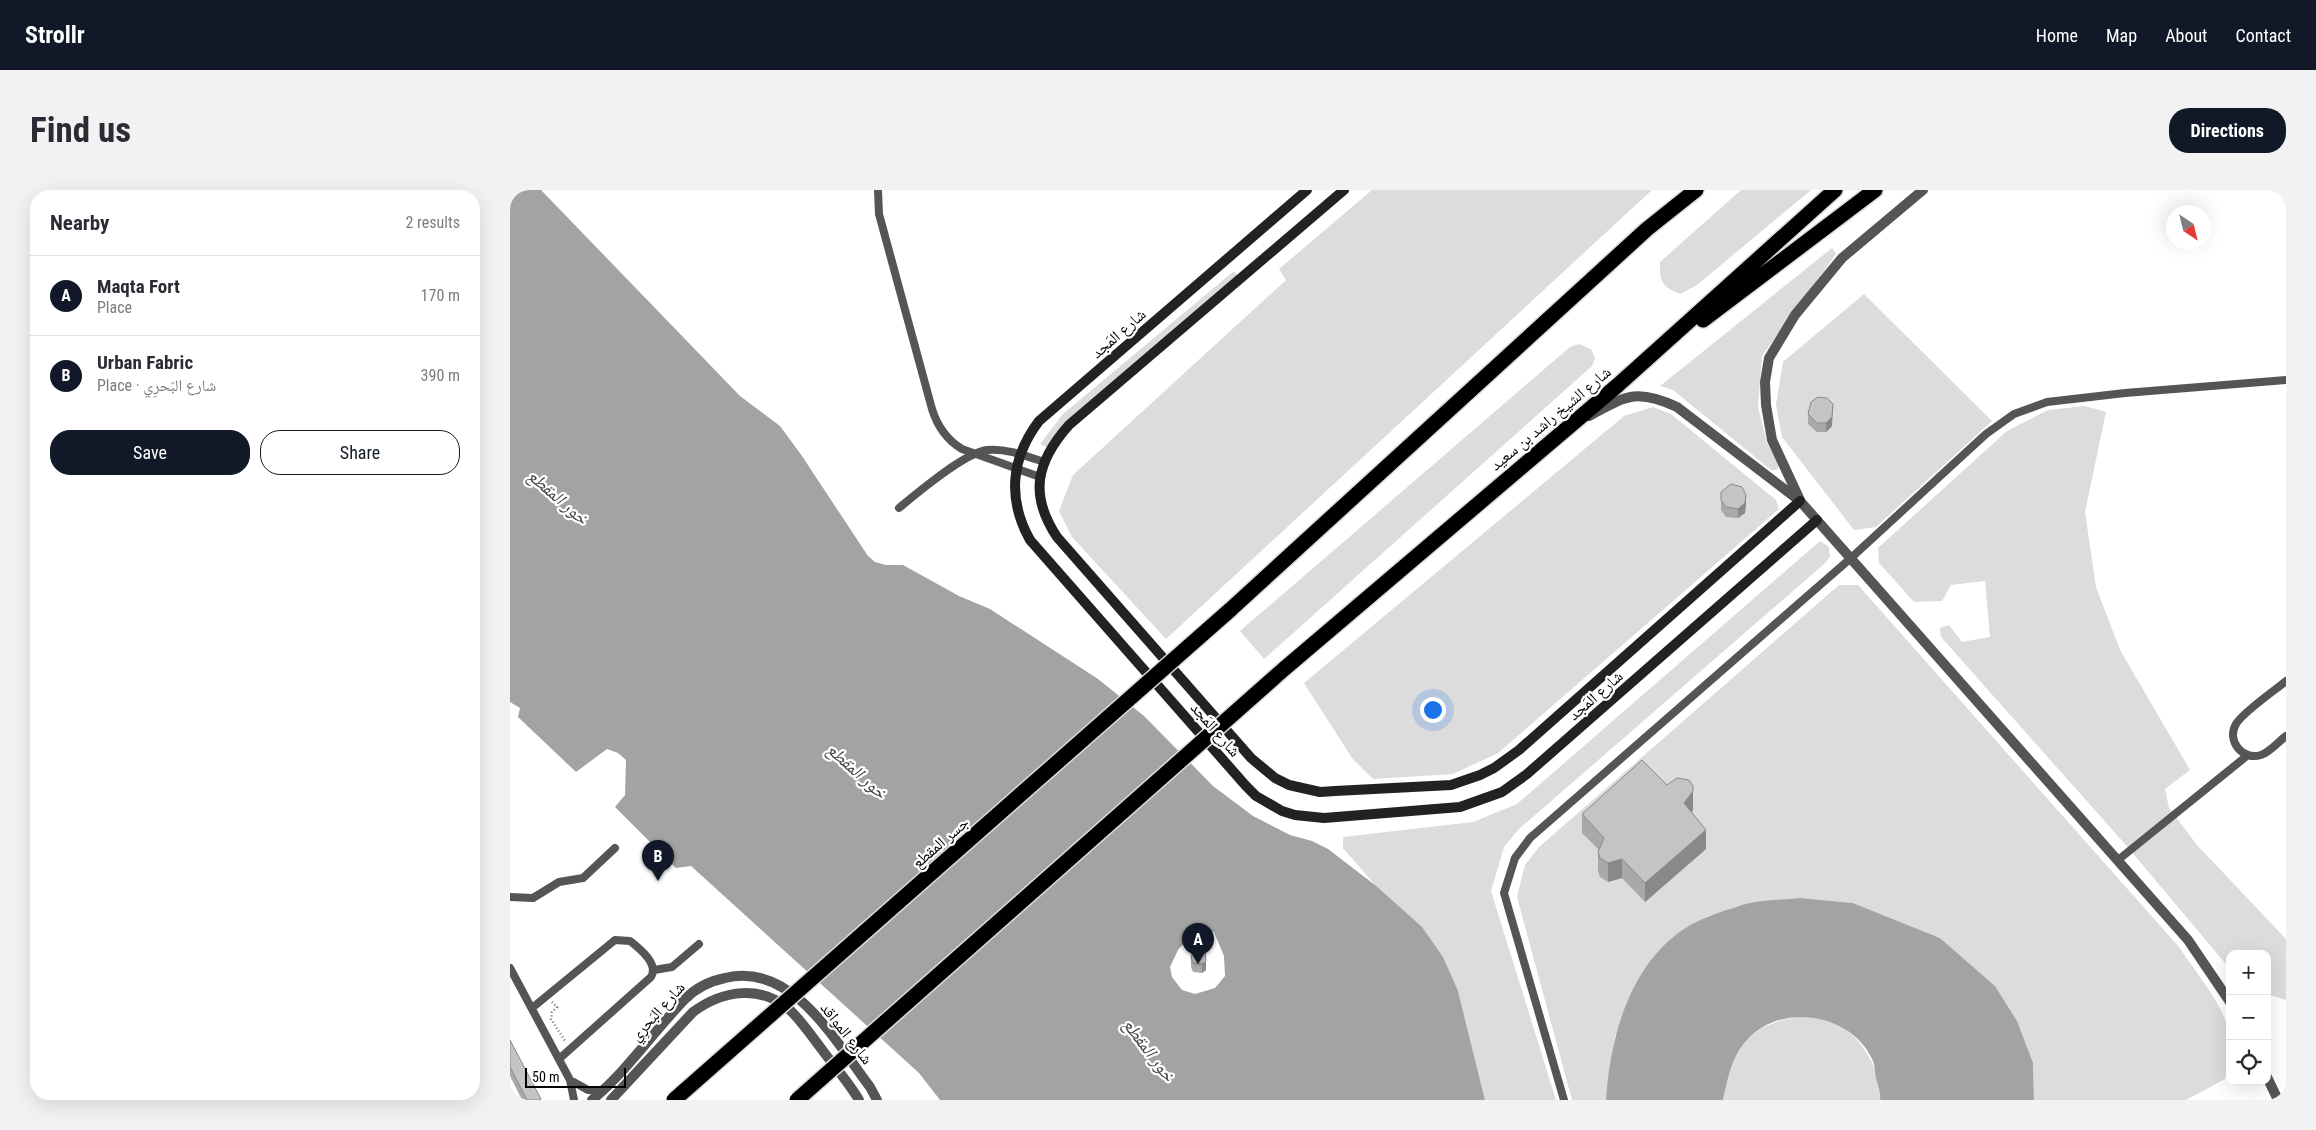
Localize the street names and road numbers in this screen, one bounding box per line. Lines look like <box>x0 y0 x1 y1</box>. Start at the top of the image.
street label: شارع المَجد <box>1087 305 1150 363</box>
street label: شارع الشيخ راشد بن سعيد <box>1486 362 1615 475</box>
street label: شارع المَجد <box>1564 667 1627 725</box>
street label: شارع المَجد <box>1186 698 1244 761</box>
street label: جسر المقطع <box>908 813 973 873</box>
street label: شارع البَحرِي <box>626 978 691 1047</box>
street label: شارع المواقد <box>816 998 877 1069</box>

